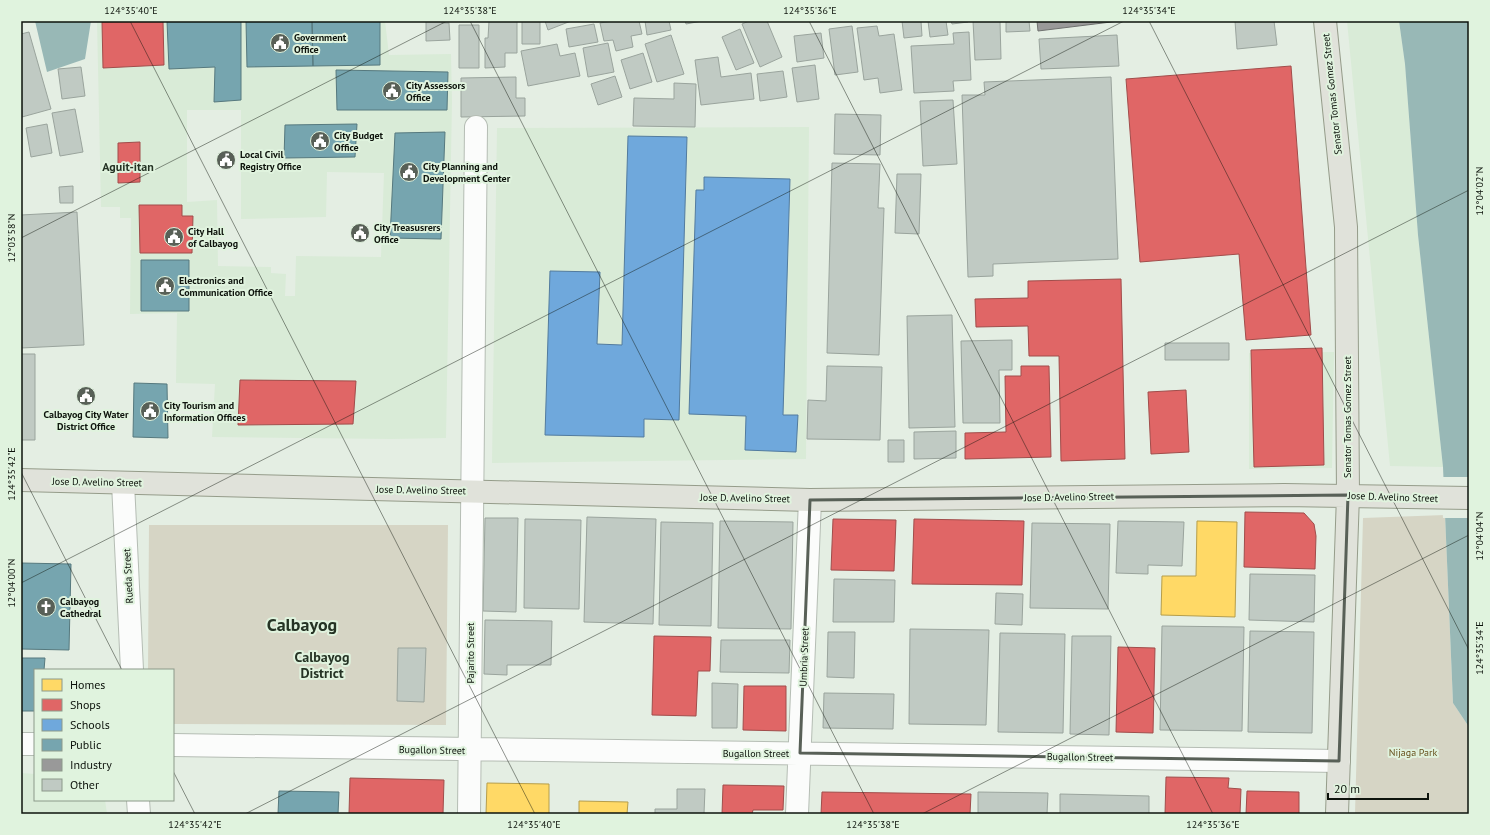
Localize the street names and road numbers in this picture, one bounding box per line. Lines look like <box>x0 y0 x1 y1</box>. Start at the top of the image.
street label: Senator Tomas Gomez Street <box>1319 32 1345 155</box>
street label: Senator Tomas Gomez Street <box>1341 356 1354 478</box>
street label: Jose D. Avelino Street <box>51 475 143 489</box>
street label: Jose D. Avelino Street <box>375 483 467 497</box>
street label: Jose D. Avelino Street <box>1347 489 1439 505</box>
street label: Jose D. Avelino Street <box>1023 490 1115 504</box>
street label: Jose D. Avelino Street <box>699 491 791 505</box>
street label: Rueda Street <box>120 548 136 604</box>
street label: Pajarito Street <box>464 622 477 683</box>
street label: Umbria Street <box>796 627 812 687</box>
street label: Bugallon Street <box>399 743 466 757</box>
street label: Bugallon Street <box>723 747 790 760</box>
street label: Bugallon Street <box>1047 750 1114 764</box>

